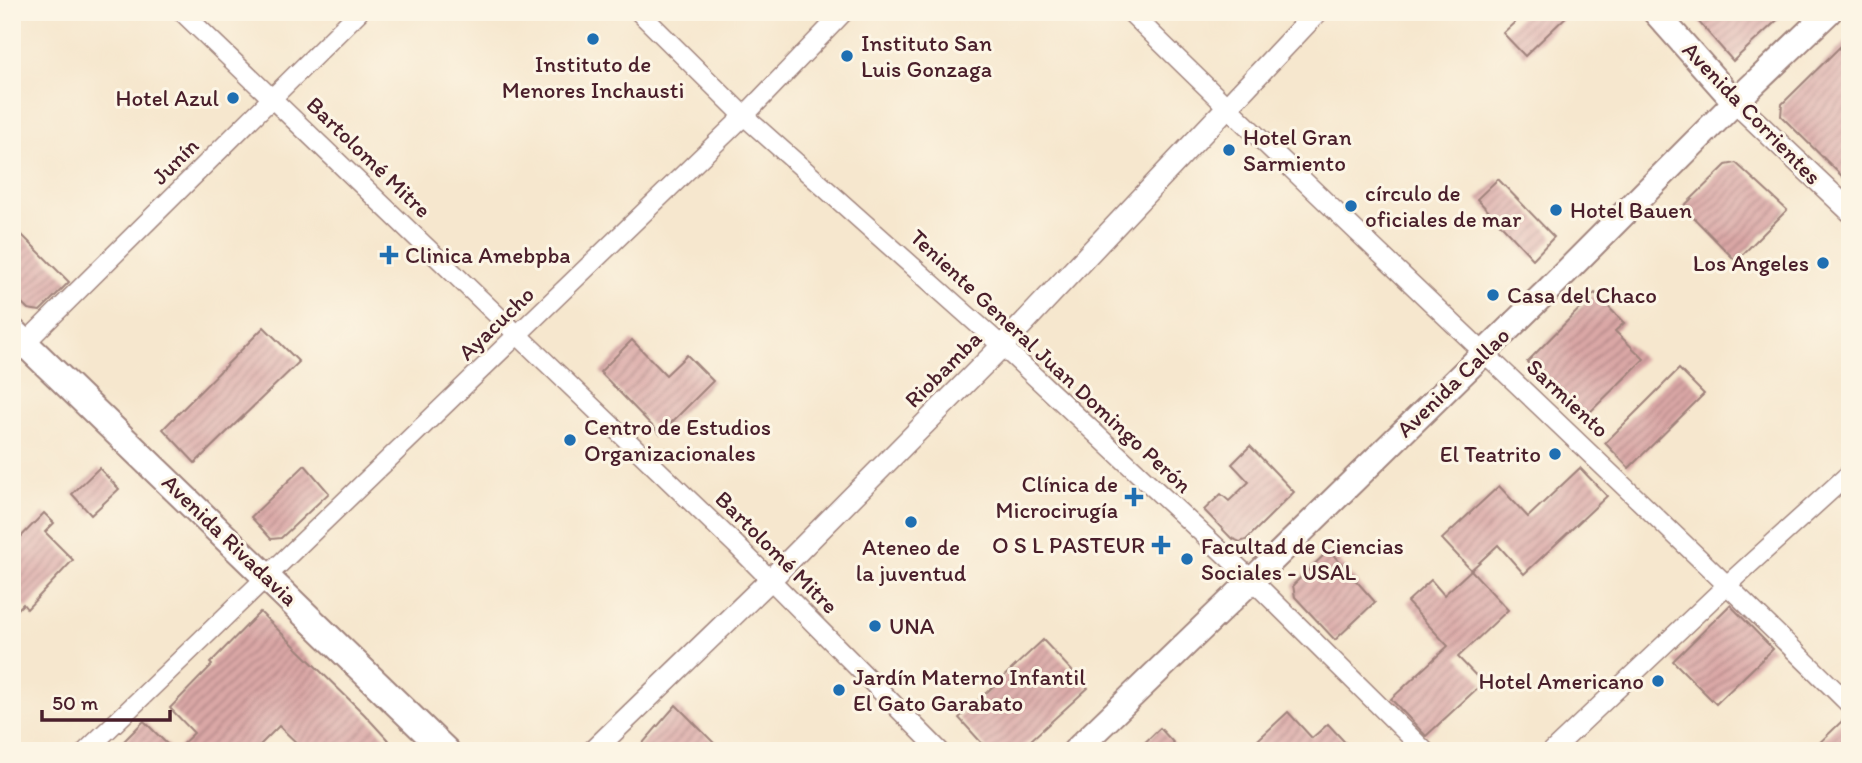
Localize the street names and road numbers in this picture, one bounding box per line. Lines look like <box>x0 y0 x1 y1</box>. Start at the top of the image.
street label: Avenida Corrientes <box>1677 36 1827 190</box>
street label: Bartolomé Mitre <box>301 90 437 224</box>
street label: Junín <box>146 132 204 190</box>
street label: Teniente General Juan Domingo Perón <box>904 223 1198 499</box>
street label: Ayacucho <box>452 280 540 366</box>
street label: Avenida Callao <box>1391 321 1515 443</box>
street label: Riobamba <box>898 324 988 414</box>
street label: Sarmiento <box>1521 353 1615 443</box>
street label: Avenida Rivadavia <box>156 468 304 612</box>
street label: Bartolomé Mitre <box>710 485 844 619</box>

